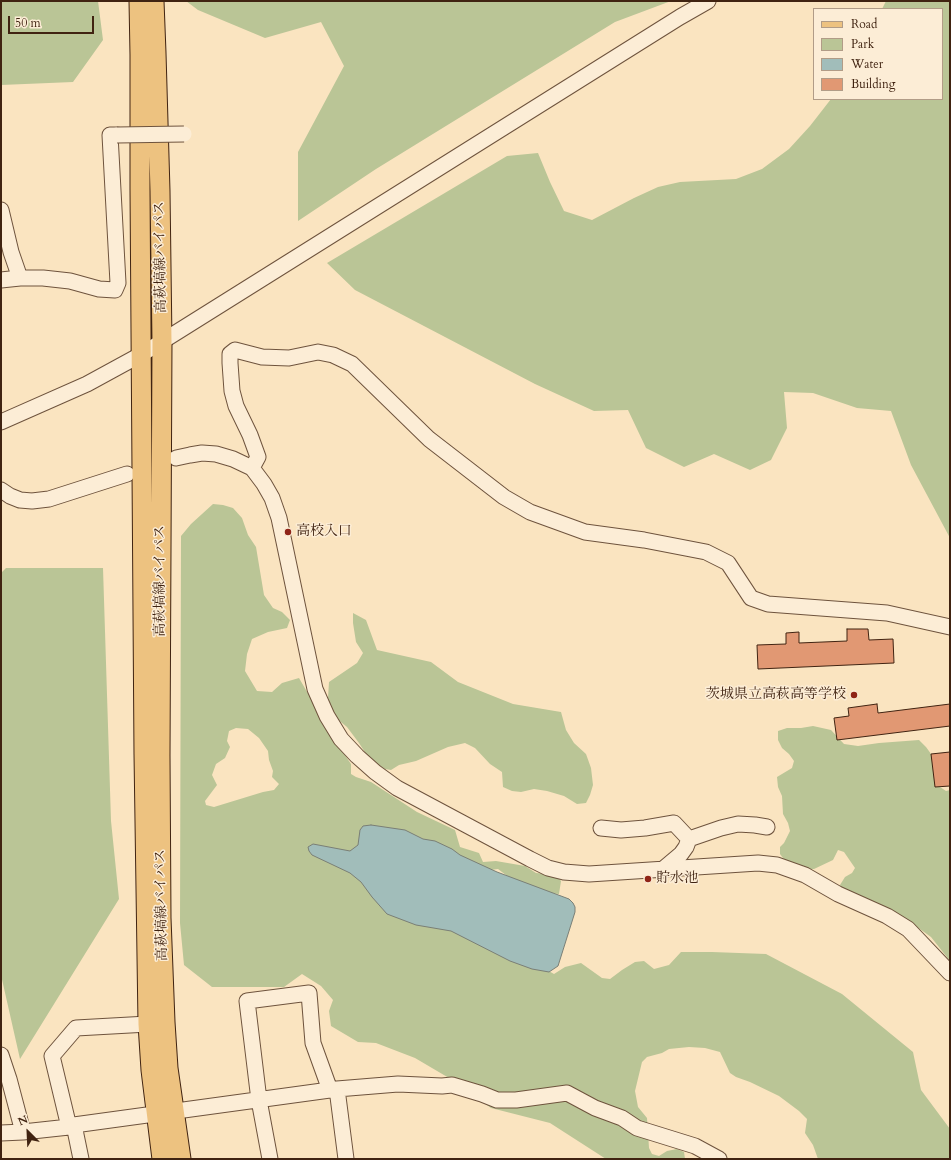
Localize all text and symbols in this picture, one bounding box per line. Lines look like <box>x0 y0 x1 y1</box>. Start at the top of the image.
scale bar <box>10 8 96 34</box>
legend <box>813 8 943 100</box>
text: 50 m <box>15 15 41 31</box>
text: Road <box>851 16 877 32</box>
text: Park <box>851 36 874 52</box>
text: Water <box>851 56 883 72</box>
text: Building <box>851 76 895 92</box>
street label: 高萩塙線バイパス <box>152 201 170 313</box>
place label: 高校入口 <box>296 524 352 540</box>
street label: 高萩塙線バイパス <box>153 525 169 637</box>
marker: 高校入口 <box>283 527 293 537</box>
place label: 茨城県立高萩高等学校 <box>706 687 846 703</box>
marker: 茨城県立高萩高等学校 <box>849 690 859 700</box>
street label: 高萩塙線バイパス <box>153 849 171 961</box>
place label: 貯水池 <box>656 871 698 887</box>
marker: 貯水池 <box>643 874 653 884</box>
north arrow <box>8 1112 48 1152</box>
text: N <box>15 1112 30 1129</box>

